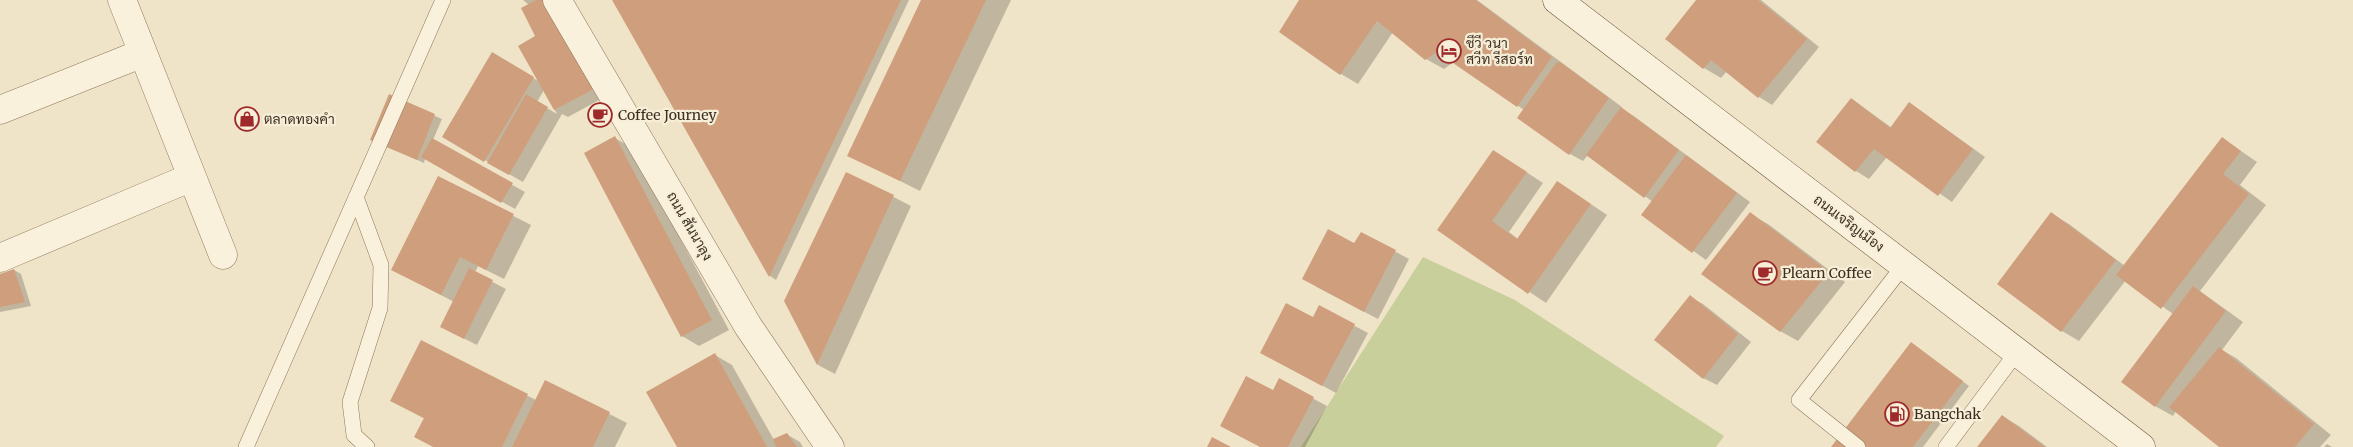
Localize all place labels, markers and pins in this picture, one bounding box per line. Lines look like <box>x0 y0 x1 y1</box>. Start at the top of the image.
place label: ชีวี วนา สวีท รีสอร์ท <box>1466 34 1533 68</box>
hotel icon: ชีวี วนา สวีท รีสอร์ท <box>1436 38 1462 64</box>
cafe icon: Coffee Journey <box>587 102 613 128</box>
shop icon: ตลาดทองคำ <box>234 106 260 132</box>
place label: Coffee Journey <box>618 106 717 124</box>
place label: ตลาดทองคำ <box>264 110 335 128</box>
cafe icon: Plearn Coffee <box>1752 260 1778 286</box>
place label: Plearn Coffee <box>1782 264 1871 282</box>
fuel station icon: Bangchak <box>1884 401 1910 427</box>
place label: Bangchak <box>1914 405 1981 423</box>

